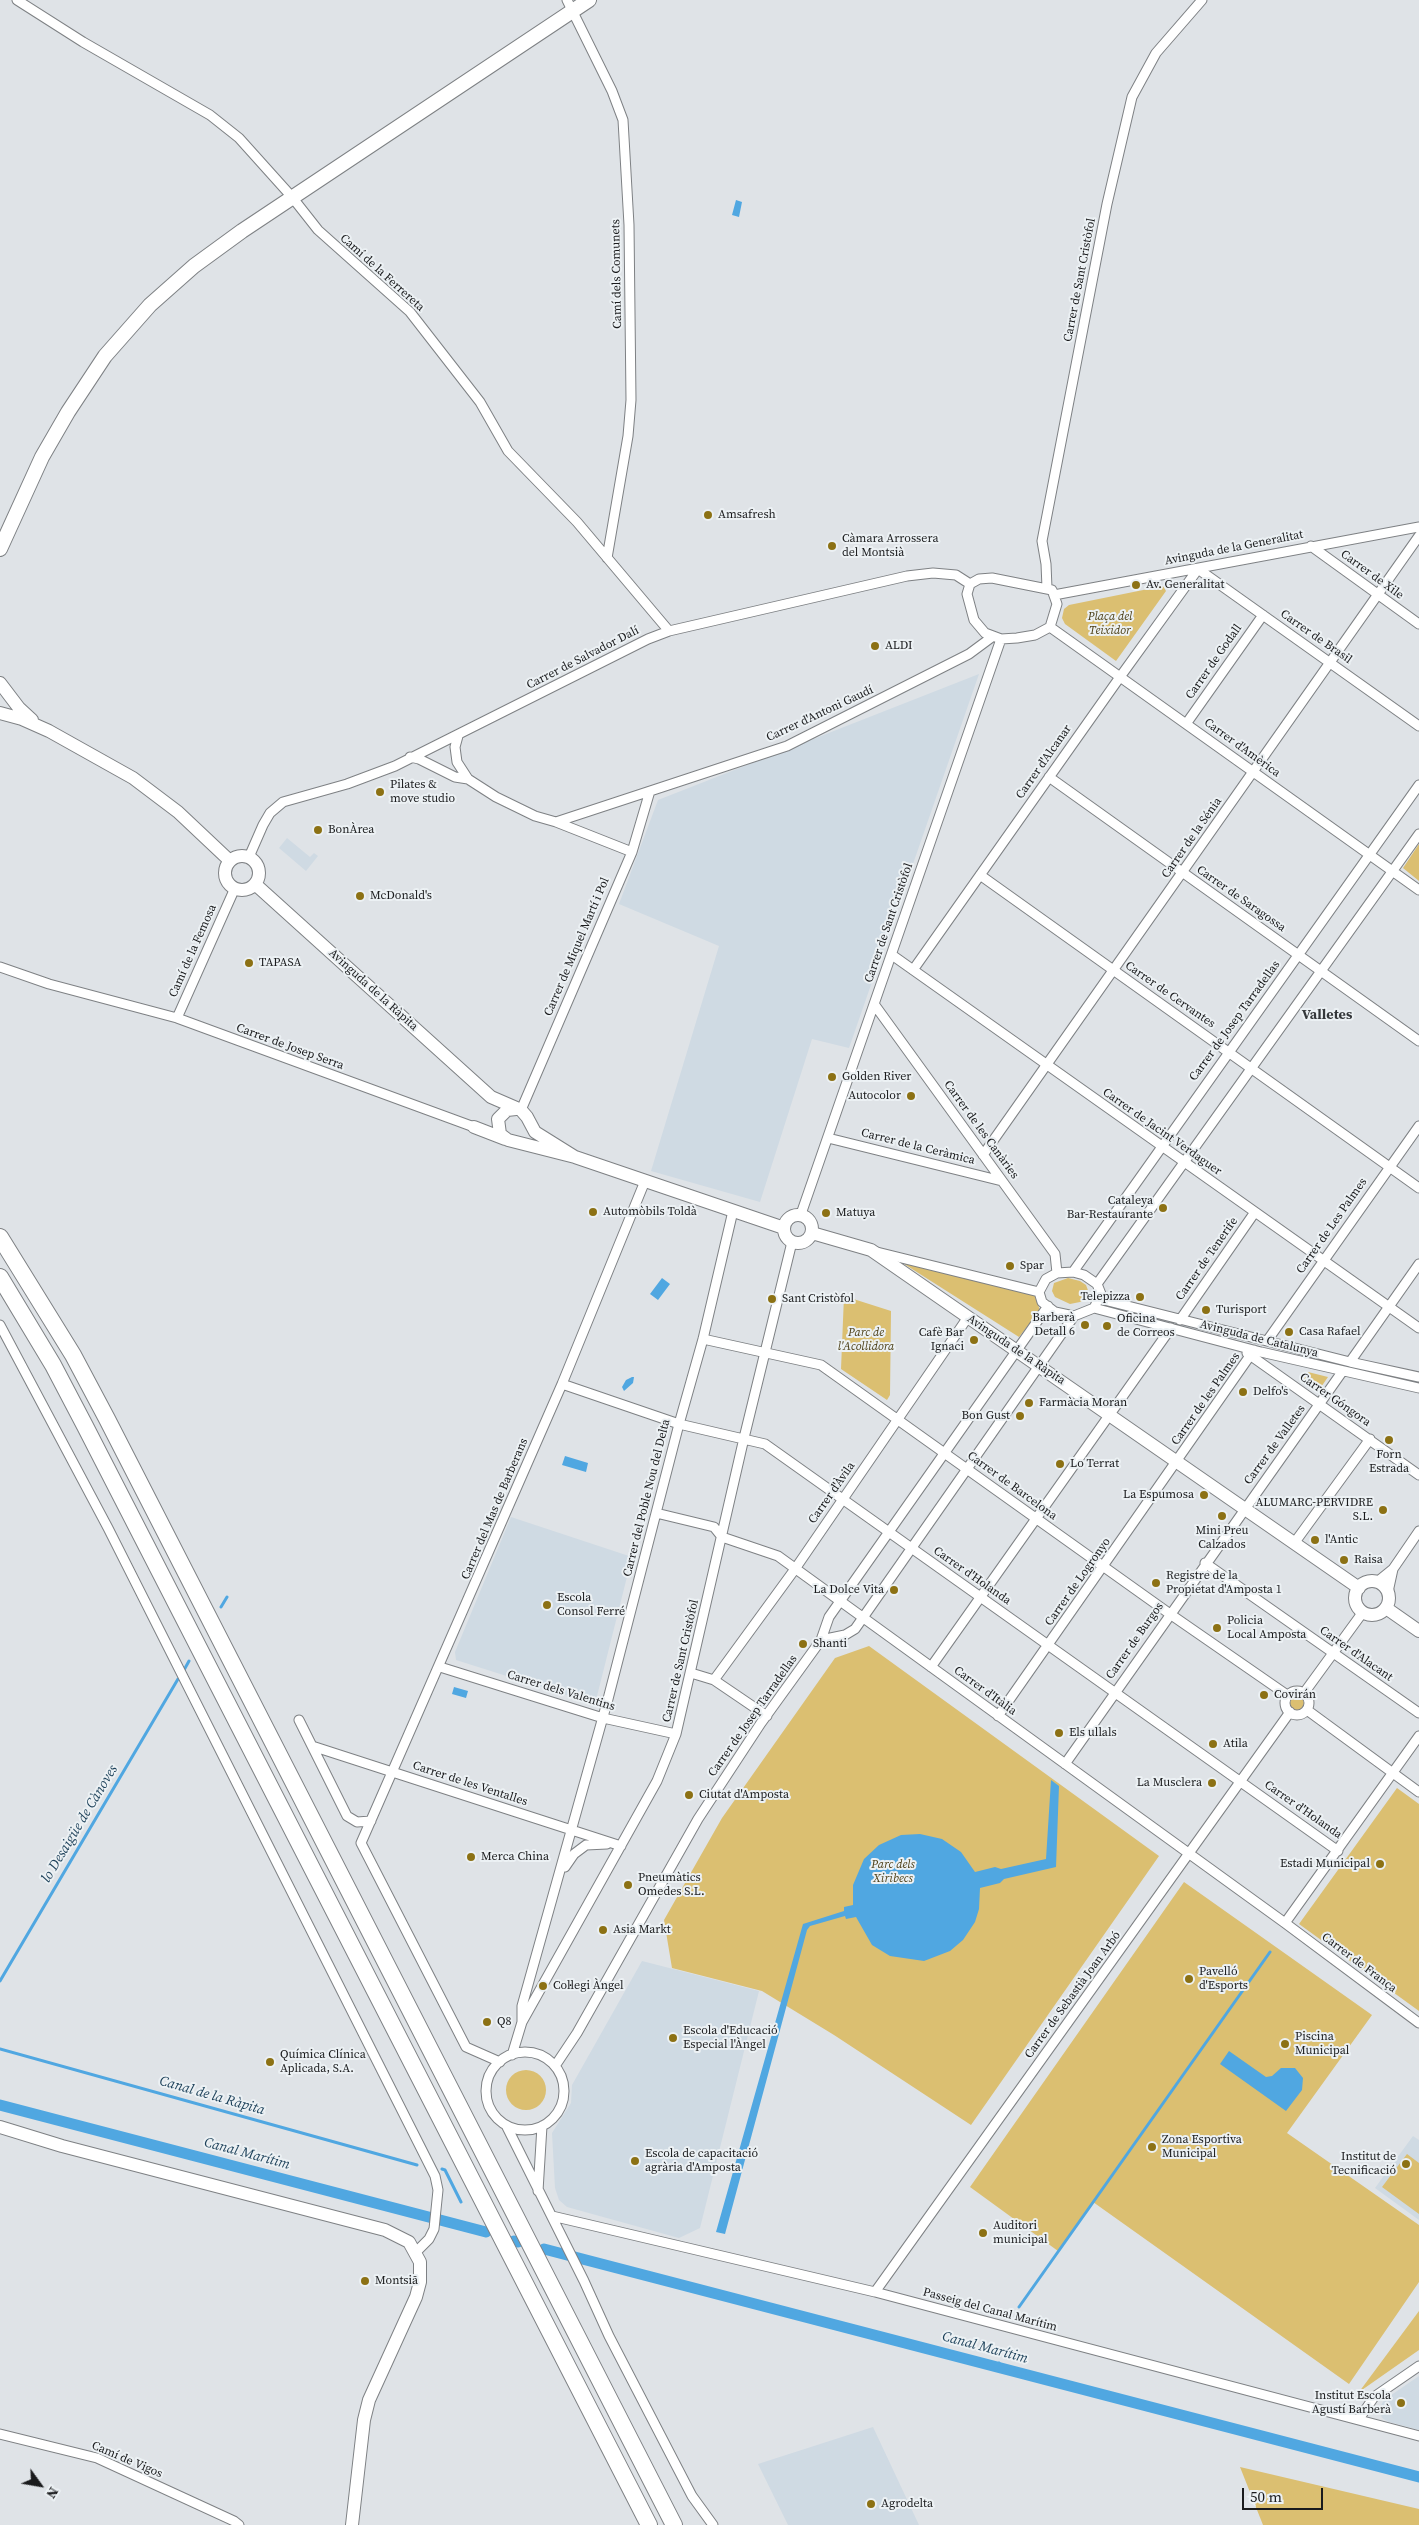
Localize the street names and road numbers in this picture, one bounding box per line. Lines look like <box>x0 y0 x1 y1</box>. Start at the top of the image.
street label: Carrer de Sant Cristòfol <box>1061 217 1099 343</box>
street label: Camí dels Comunets <box>609 219 625 329</box>
street label: Camí de la Ferrereta <box>337 231 427 315</box>
street label: Avinguda de la Generalitat <box>1164 528 1304 568</box>
street label: Carrer de Xile <box>1338 547 1406 603</box>
street label: Carrer de Brasil <box>1277 607 1355 667</box>
street label: Carrer de Godall <box>1183 622 1245 702</box>
street label: Carrer de Salvador Dalí <box>524 623 642 693</box>
street label: Carrer d'Antoni Gaudí <box>764 683 876 745</box>
street label: Carrer d'Amèrica <box>1201 715 1283 781</box>
street label: Carrer d'Alcanar <box>1013 722 1075 802</box>
street label: Carrer de la Sénia <box>1159 795 1225 881</box>
street label: Carrer de Sant Cristòfol <box>862 861 916 985</box>
street label: Carrer de Saragossa <box>1194 863 1288 935</box>
street label: Carrer de Miquel Martí i Pol <box>541 876 613 1018</box>
street label: Camí de la Femosa <box>166 902 220 1000</box>
street label: Avinguda de la Ràpita <box>325 946 421 1034</box>
street label: Carrer de Josep Tarradellas <box>1186 958 1284 1084</box>
street label: Carrer de Cervantes <box>1122 959 1218 1031</box>
street label: Carrer de Josep Serra <box>234 1021 346 1073</box>
street label: Carrer de les Canàries <box>941 1078 1021 1182</box>
street label: Carrer de Jacint Verdaguer <box>1100 1085 1224 1179</box>
street label: Carrer de la Ceràmica <box>860 1126 976 1168</box>
street label: Carrer de Les Palmes <box>1294 1175 1370 1277</box>
street label: Carrer de Tenerife <box>1173 1215 1241 1303</box>
street label: Avinguda de la Ràpita <box>964 1312 1068 1388</box>
street label: Avinguda de Catalunya <box>1198 1317 1320 1361</box>
street label: Carrer de les Palmes <box>1169 1350 1243 1448</box>
street label: Carrer Góngora <box>1297 1370 1373 1430</box>
street label: Carrer de Valletes <box>1241 1402 1309 1488</box>
street label: Carrer del Poble Nou del Delta <box>620 1418 674 1578</box>
street label: Carrer del Mas de Barberans <box>459 1436 531 1582</box>
street label: Carrer de Barcelona <box>964 1449 1060 1523</box>
street label: Carrer d'Àvila <box>806 1459 858 1527</box>
street label: Carrer de Logronyo <box>1042 1535 1114 1629</box>
street label: Carrer d'Holanda <box>930 1544 1014 1608</box>
street label: Carrer de Sant Cristòfol <box>660 1598 702 1724</box>
street label: Carrer de Burgos <box>1103 1600 1167 1682</box>
street label: Carrer d'Alacant <box>1317 1623 1395 1685</box>
street label: Carrer de Josep Tarradellas <box>705 1652 801 1780</box>
street label: Carrer d'Itàlia <box>951 1663 1019 1719</box>
street label: Carrer dels Valentins <box>505 1668 617 1714</box>
street label: Carrer de les Ventalles <box>411 1759 529 1809</box>
street label: Carrer d'Holanda <box>1261 1778 1345 1842</box>
street label: Carrer de Sebastià Joan Arbó <box>1022 1929 1124 2061</box>
street label: Carrer de França <box>1319 1930 1399 1996</box>
street label: Passeig del Canal Marítim <box>921 2285 1059 2335</box>
street label: Camí de Vigos <box>89 2439 165 2481</box>

